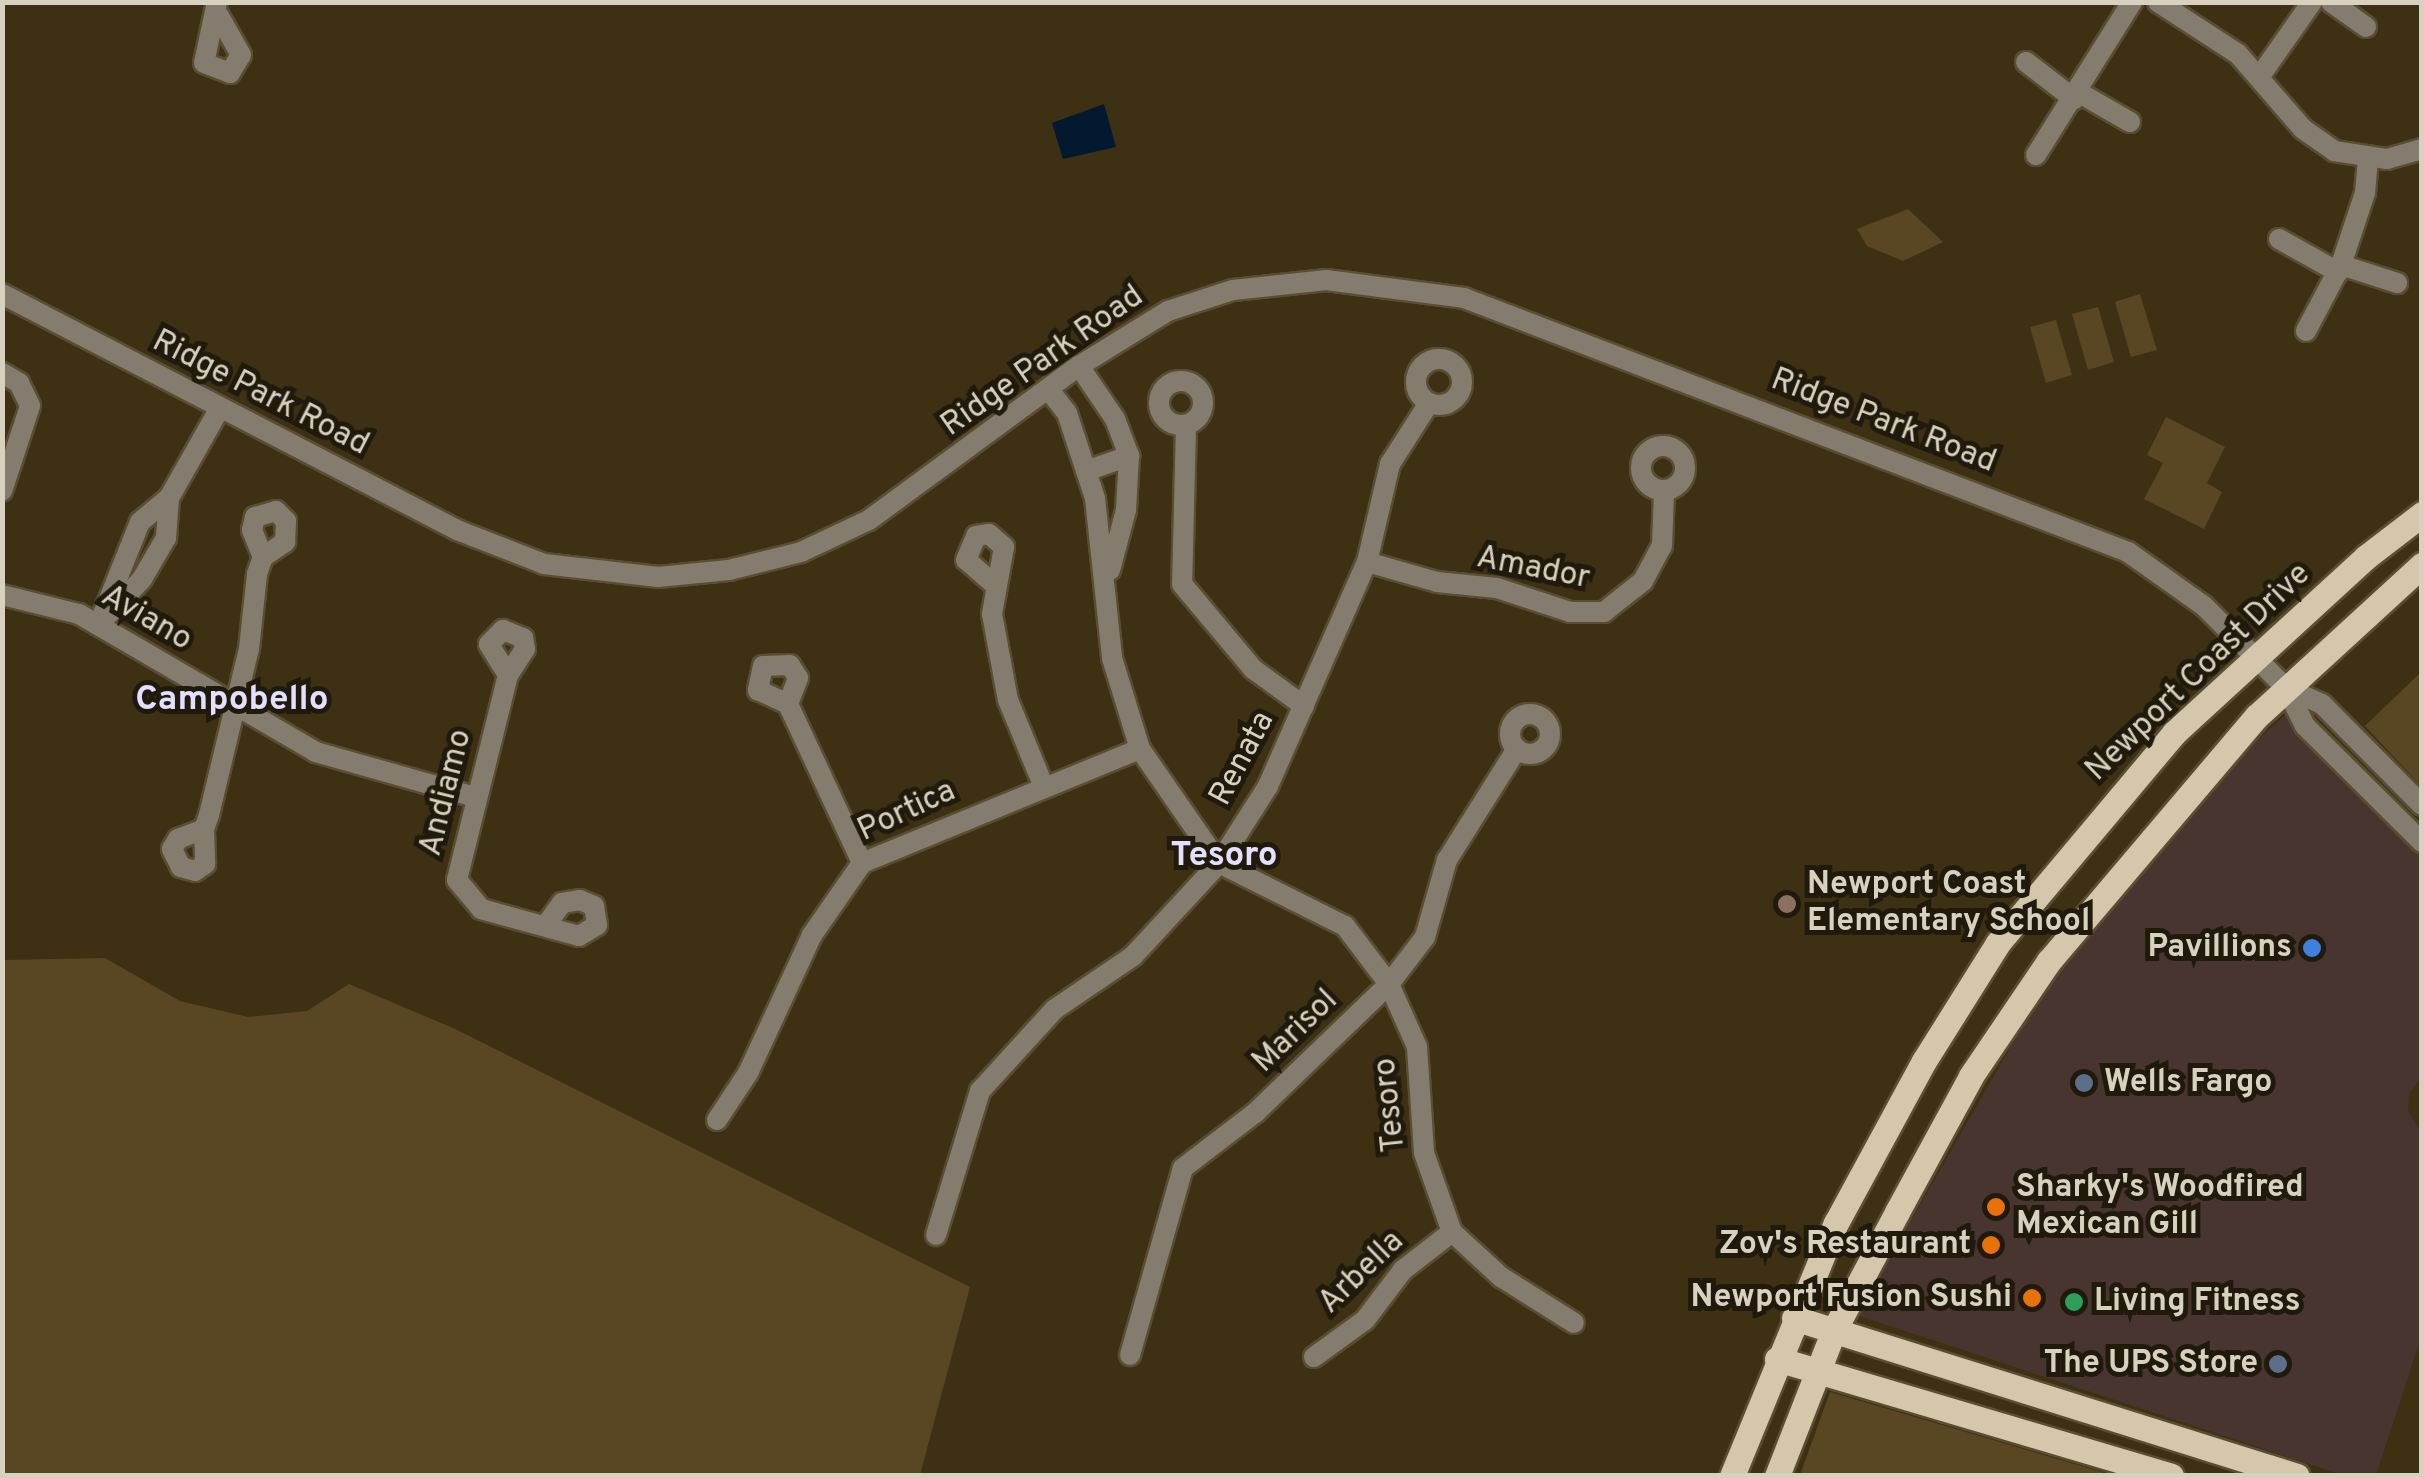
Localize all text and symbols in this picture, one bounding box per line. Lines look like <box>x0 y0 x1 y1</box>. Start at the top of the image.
street label: Ridge Park Road <box>935 278 1151 446</box>
street label: Ridge Park Road <box>145 323 375 465</box>
street label: Ridge Park Road <box>1765 361 2001 483</box>
street label: Amador <box>1473 539 1593 599</box>
street label: Newport Coast Drive <box>2079 556 2319 790</box>
street label: Aviano <box>94 578 198 660</box>
district label: Campobello <box>135 679 329 721</box>
street label: Renata <box>1202 705 1284 813</box>
street label: Andiamo <box>413 726 481 860</box>
street label: Portica <box>852 773 962 851</box>
district label: Tesoro <box>1170 835 1278 877</box>
place label: Newport Coast Elementary School <box>1807 867 2090 942</box>
marker: Newport Coast Elementary School <box>1776 893 1798 915</box>
place label: Pavillions <box>2148 929 2292 967</box>
marker: Pavillions <box>2301 937 2323 959</box>
street label: Marisol <box>1245 982 1347 1082</box>
street label: Tesoro <box>1367 1056 1415 1154</box>
place label: Wells Fargo <box>2104 1064 2272 1102</box>
marker: Wells Fargo <box>2073 1072 2095 1094</box>
place label: Sharky's Woodfired Mexican Gill <box>2016 1170 2304 1245</box>
marker: Sharky's Woodfired Mexican Gill <box>1985 1196 2007 1218</box>
street label: Arbella <box>1311 1223 1413 1323</box>
place label: Zov's Restaurant <box>1719 1226 1971 1264</box>
marker: Zov's Restaurant <box>1980 1234 2002 1256</box>
place label: Newport Fusion Sushi <box>1690 1279 2012 1317</box>
place label: Living Fitness <box>2094 1283 2301 1321</box>
marker: Newport Fusion Sushi <box>2021 1287 2043 1309</box>
marker: Living Fitness <box>2063 1291 2085 1313</box>
place label: The UPS Store <box>2044 1345 2258 1383</box>
marker: The UPS Store <box>2267 1353 2289 1375</box>

